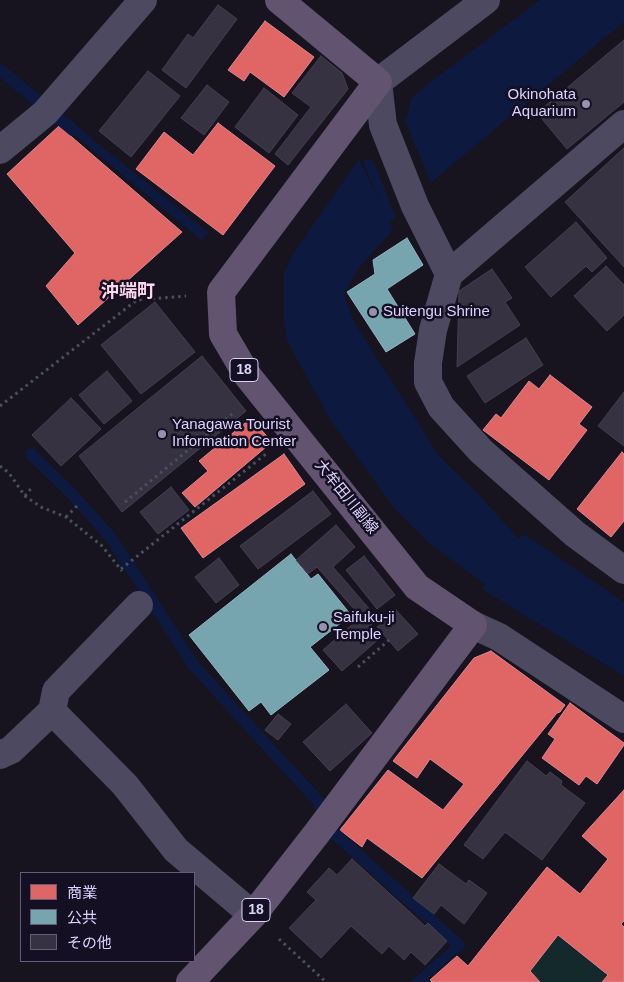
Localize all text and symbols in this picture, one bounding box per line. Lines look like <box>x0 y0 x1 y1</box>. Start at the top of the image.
place label: Okinohata Aquarium <box>508 86 576 121</box>
marker: Okinohata Aquarium <box>580 98 592 110</box>
district label: 沖端町 <box>101 281 155 303</box>
place label: Suitengu Shrine <box>383 303 490 321</box>
marker: Suitengu Shrine <box>367 306 379 318</box>
road number: 18 <box>230 358 258 382</box>
place label: Yanagawa Tourist Information Center <box>172 416 296 451</box>
marker: Yanagawa Tourist Information Center <box>156 428 168 440</box>
street label: 大牟田川副線 <box>311 456 381 538</box>
place label: Saifuku-ji Temple <box>333 609 395 644</box>
marker: Saifuku-ji Temple <box>317 621 329 633</box>
legend <box>20 872 195 962</box>
text: 商業 <box>67 884 97 901</box>
road number: 18 <box>242 898 270 922</box>
text: 公共 <box>67 909 97 926</box>
text: その他 <box>67 934 112 951</box>

